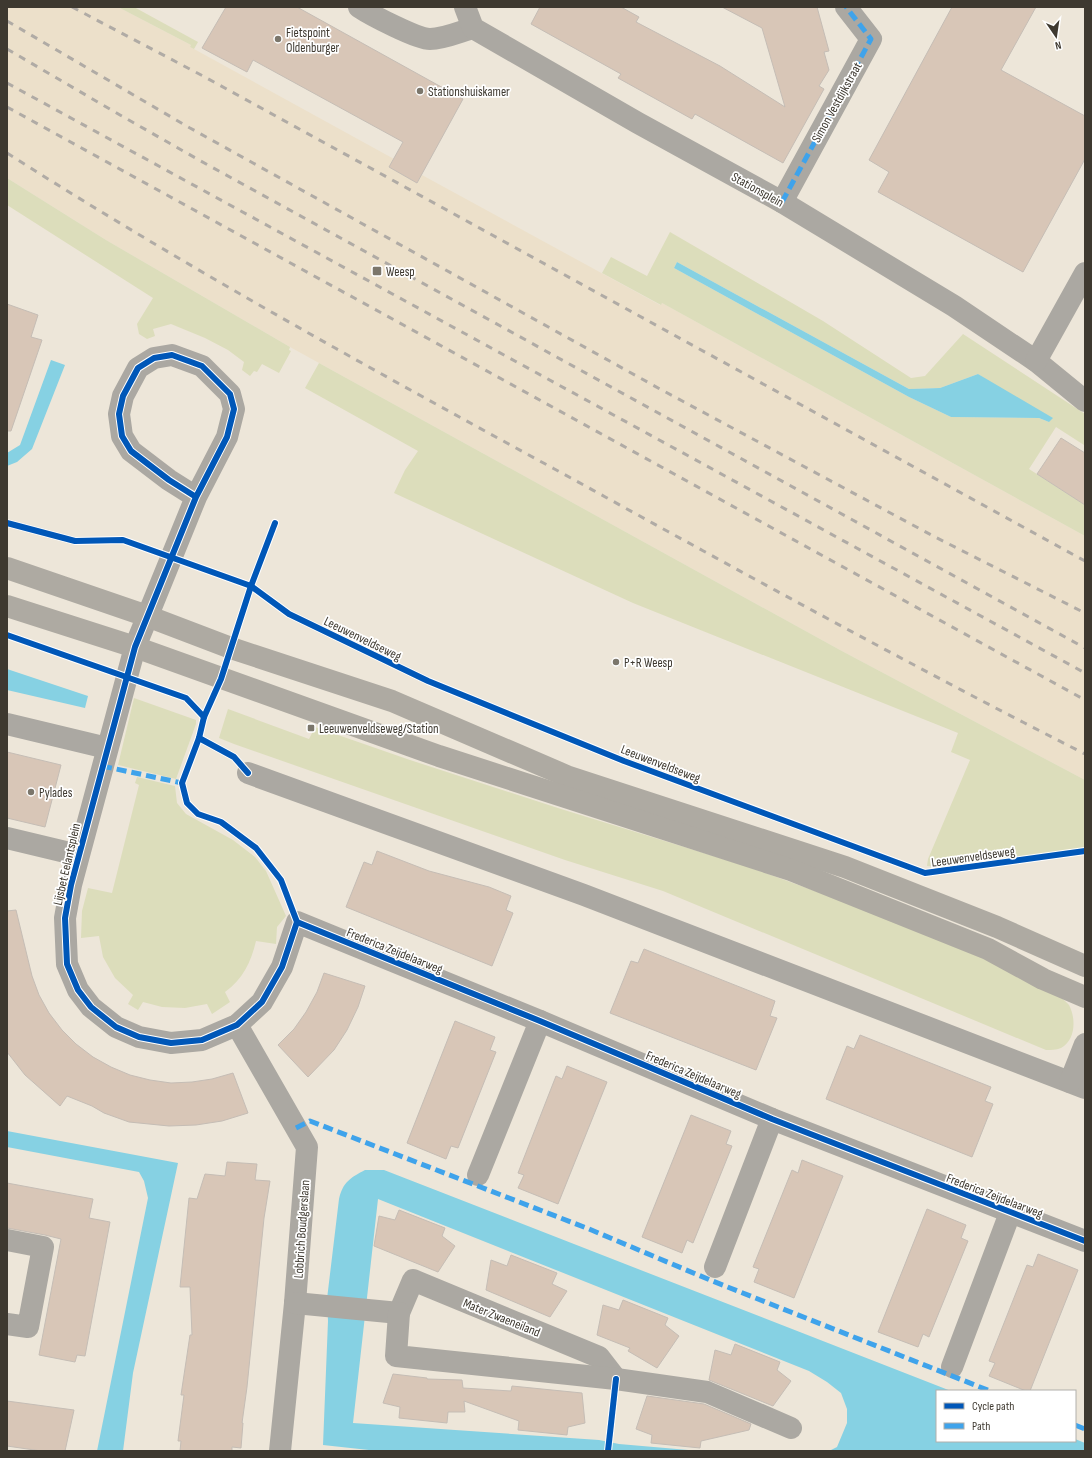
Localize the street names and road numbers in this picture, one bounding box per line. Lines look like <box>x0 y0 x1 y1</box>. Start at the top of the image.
street label: Simon Vestdijkstraat <box>808 59 866 146</box>
street label: Stationsplein <box>728 169 787 211</box>
street label: Leeuwenveldseweg <box>321 613 404 665</box>
street label: Leeuwenveldseweg <box>619 741 703 786</box>
street label: Lijsbet Eelantsplein <box>50 822 84 907</box>
street label: Leeuwenveldseweg <box>930 843 1016 871</box>
street label: Frederica Zeijdelaarweg <box>344 924 445 978</box>
street label: Frederica Zeijdelaarweg <box>643 1048 744 1102</box>
street label: Frederica Zeijdelaarweg <box>944 1170 1045 1222</box>
street label: Lobbrich Boudgerslaan <box>291 1179 313 1279</box>
street label: Mater Zwaeneiland <box>461 1295 543 1341</box>

